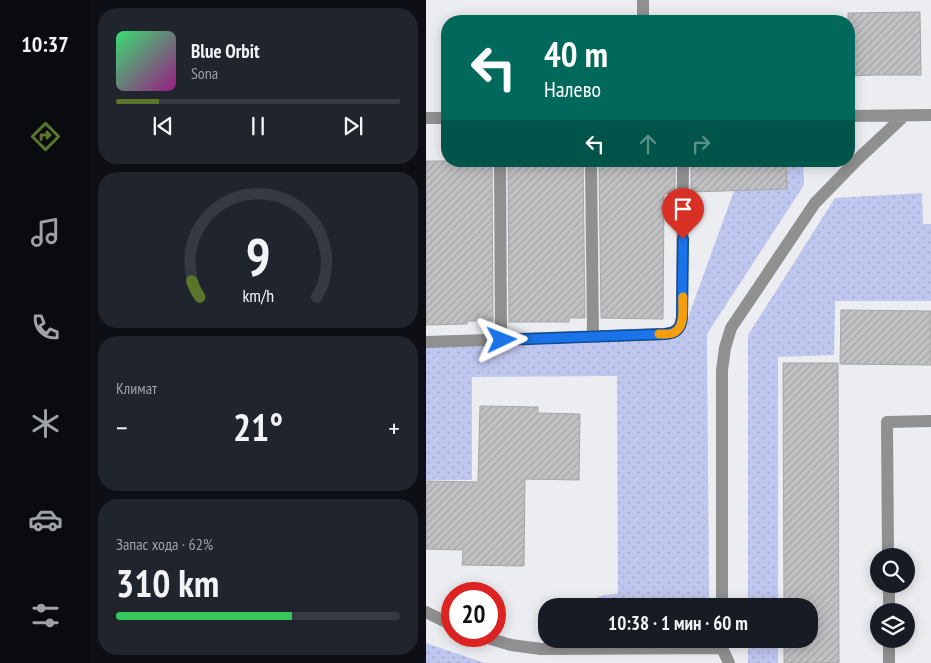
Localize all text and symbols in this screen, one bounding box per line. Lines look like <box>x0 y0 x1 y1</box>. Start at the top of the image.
text: 10:37 <box>21 30 69 58</box>
text: 40 m <box>544 31 608 77</box>
icon: left <box>461 35 526 100</box>
text: Blue Orbit <box>191 39 260 63</box>
text: Sona <box>191 63 218 83</box>
text: Налево <box>544 75 601 103</box>
icon: previous <box>149 112 177 140</box>
icon: pause <box>244 112 272 140</box>
icon: next <box>339 112 367 140</box>
icon: directions <box>28 119 63 154</box>
icon: left <box>581 130 609 158</box>
icon: ahead <box>634 130 662 158</box>
icon: right <box>687 130 715 158</box>
pin <box>662 188 704 239</box>
icon: arrive <box>669 195 697 223</box>
icon: music <box>28 215 63 250</box>
text: 9 <box>246 223 270 290</box>
text: km/h <box>242 284 274 307</box>
icon: phone <box>28 310 63 345</box>
position arrow <box>475 313 527 365</box>
text: Климат <box>116 378 157 398</box>
text: 21° <box>233 402 283 451</box>
icon: climate <box>28 406 63 441</box>
text: − <box>116 409 128 446</box>
text: + <box>388 409 400 446</box>
icon: car <box>28 502 63 537</box>
text: Запас хода · 62% <box>116 534 213 554</box>
map controls <box>870 548 915 648</box>
button: search <box>870 548 915 593</box>
text: 310 km <box>116 558 219 607</box>
speed limit sign: 20 <box>441 582 506 647</box>
icon: filters <box>28 598 63 633</box>
button: layers <box>870 603 915 648</box>
text: 10:38 · 1 мин · 60 m <box>608 611 748 635</box>

